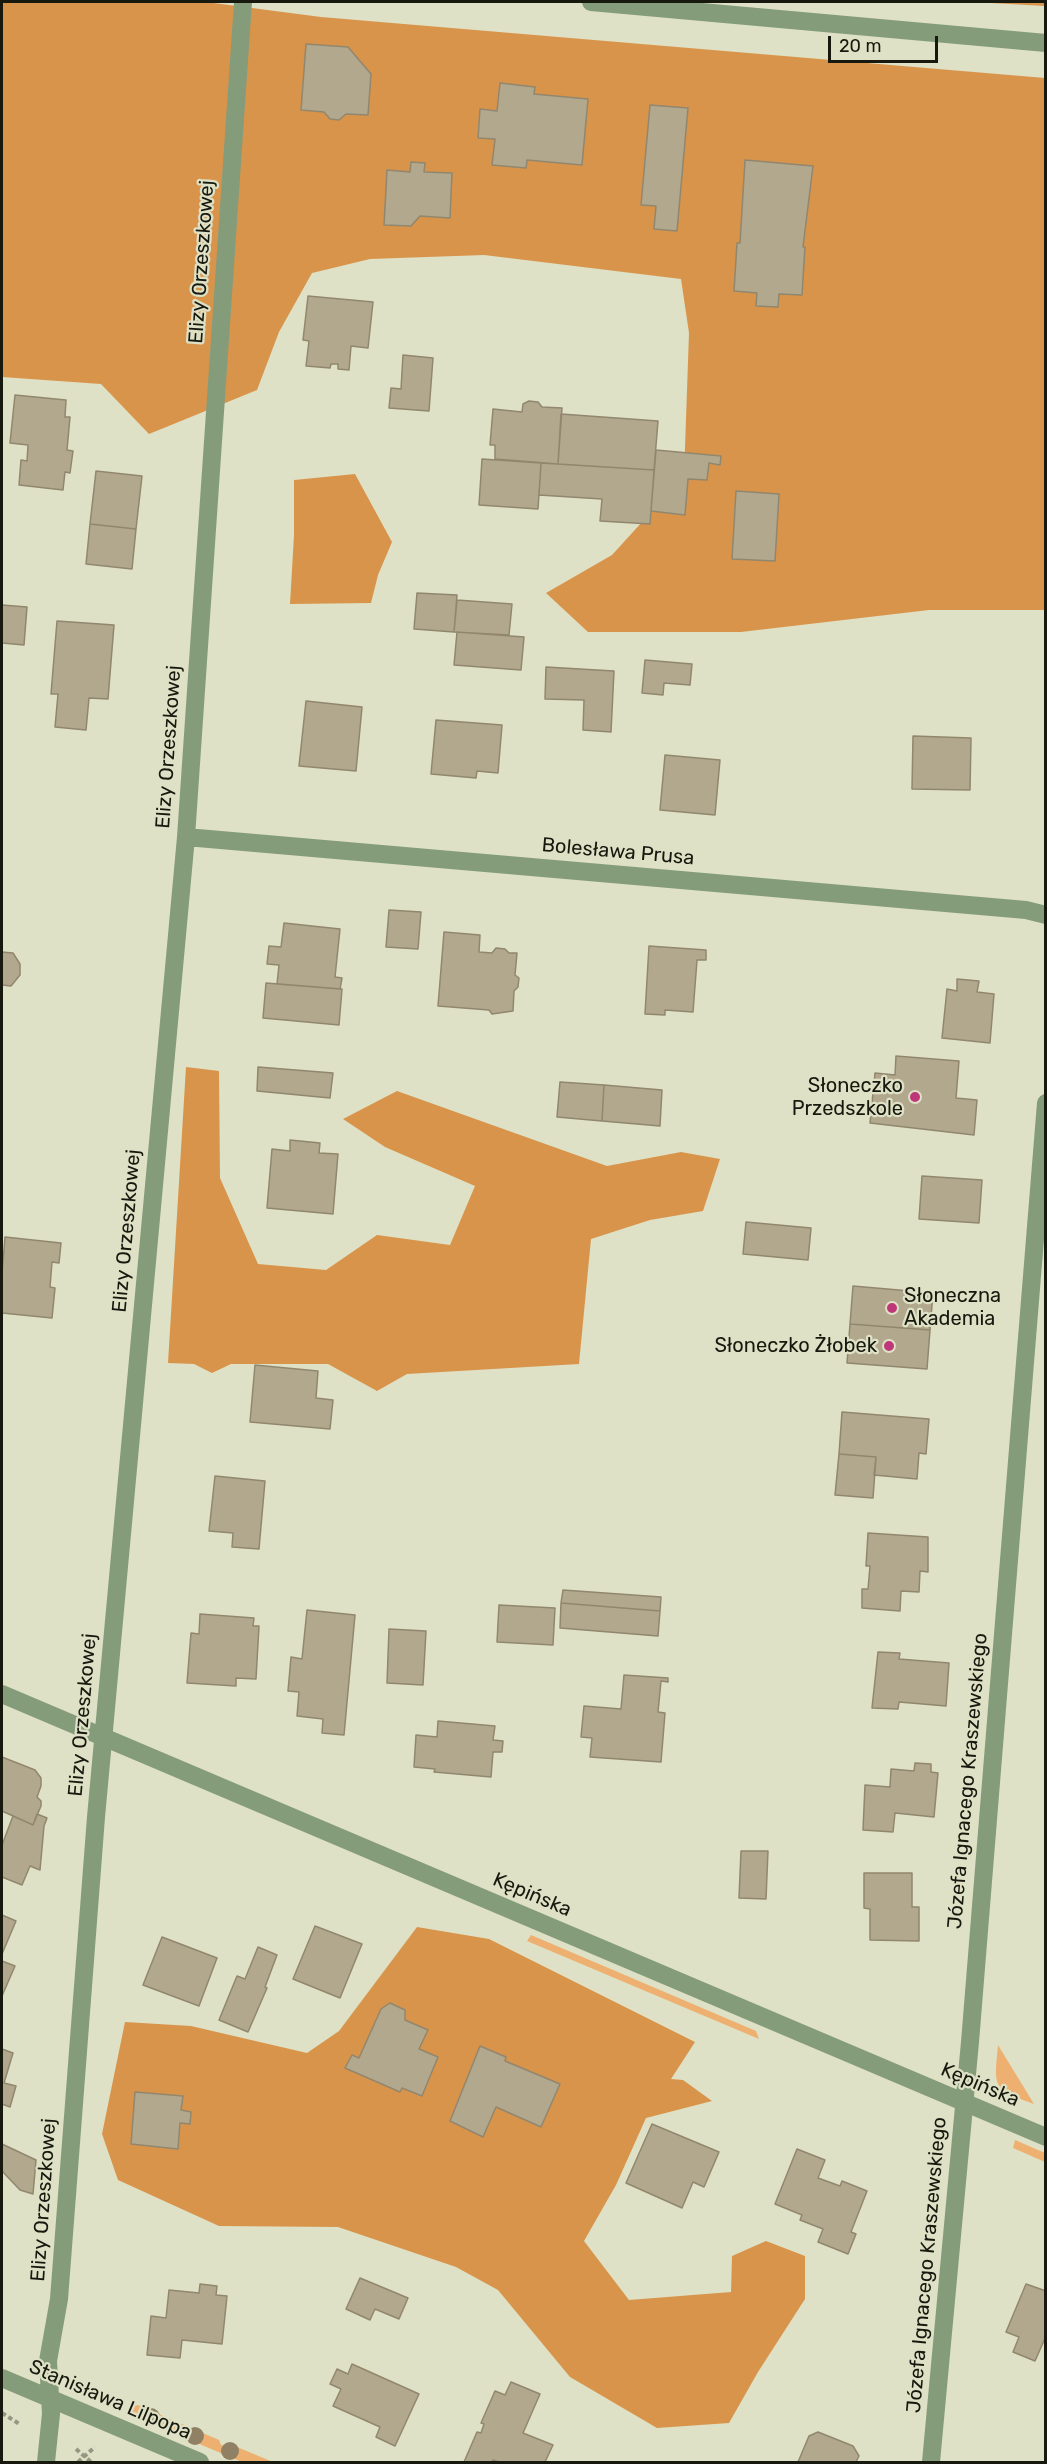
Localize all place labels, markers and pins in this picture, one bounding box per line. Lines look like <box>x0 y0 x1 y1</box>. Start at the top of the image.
place label: Słoneczko Przedszkole <box>792 1074 903 1121</box>
marker: Słoneczko Przedszkole <box>908 1090 922 1104</box>
place label: Słoneczna Akademia <box>904 1284 1001 1331</box>
marker: Słoneczna Akademia <box>885 1301 899 1315</box>
place label: Słoneczko Żłobek <box>714 1334 877 1358</box>
marker: Słoneczko Żłobek <box>882 1339 896 1353</box>

